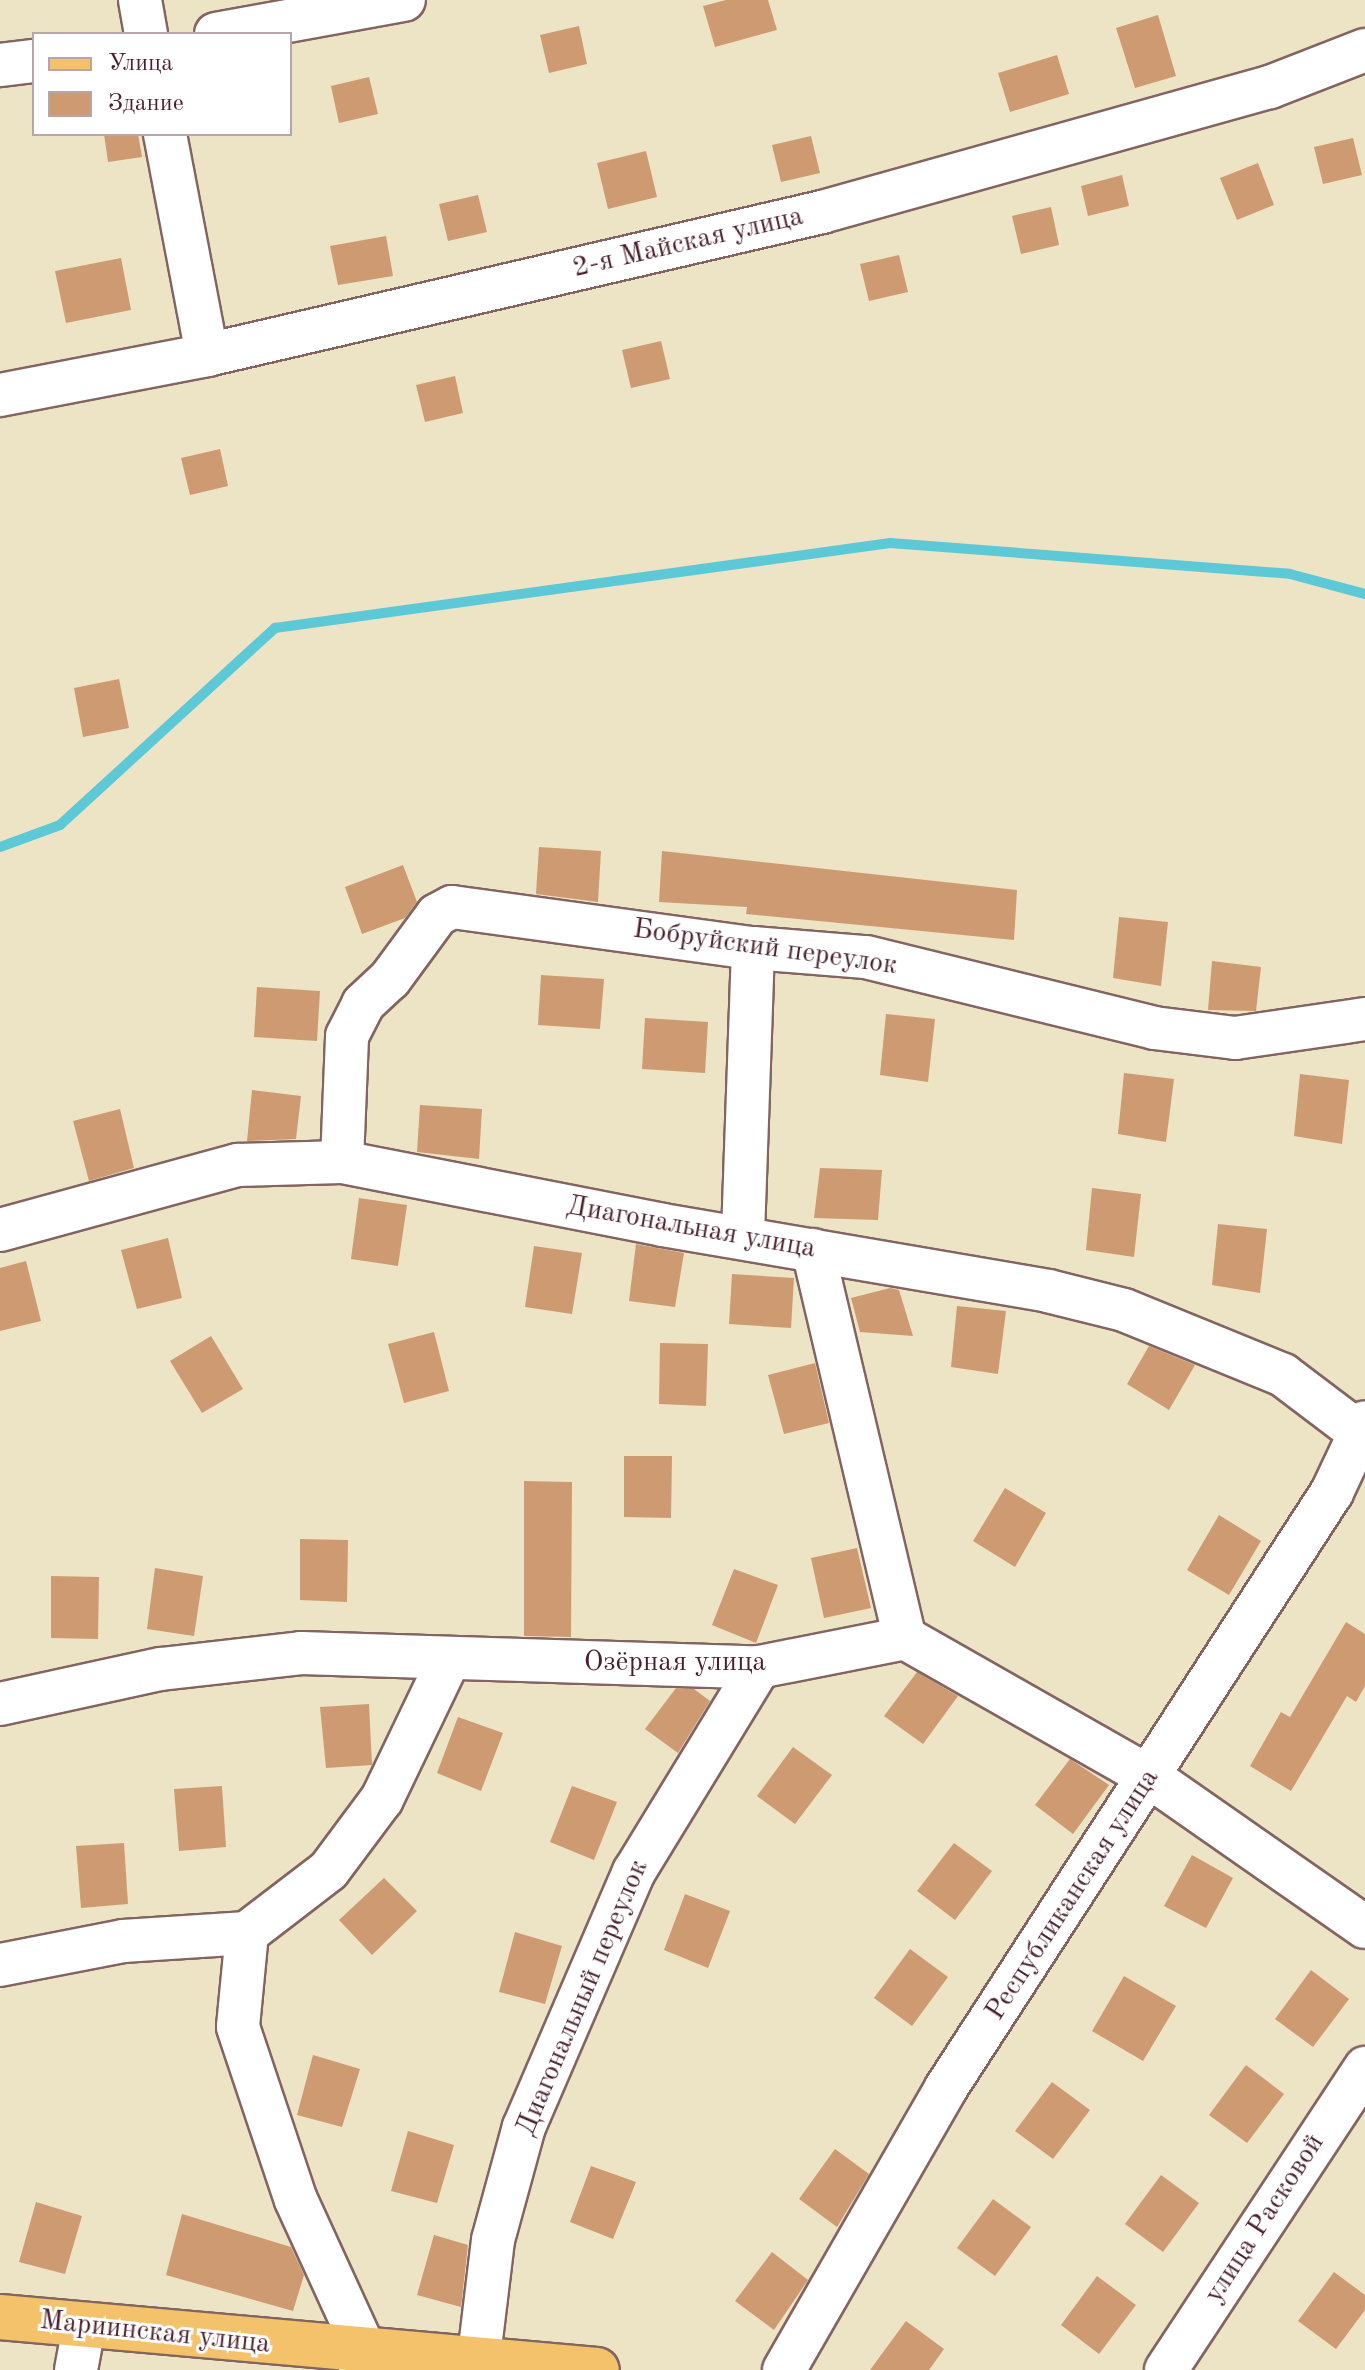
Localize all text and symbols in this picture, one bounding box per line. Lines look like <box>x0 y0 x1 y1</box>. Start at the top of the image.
legend <box>32 32 292 136</box>
text: Улица <box>108 52 173 76</box>
text: Здание <box>108 92 184 116</box>
street label: 2-я Майская улица <box>569 200 807 286</box>
street label: Бобруйский переулок <box>631 913 899 983</box>
street label: Диагональная улица <box>564 1190 818 1266</box>
street label: Озёрная улица <box>584 1646 766 1680</box>
street label: Республиканская улица <box>979 1763 1167 2027</box>
street label: Диагональный переулок <box>510 1855 656 2141</box>
street label: улица Расковой <box>1198 2128 1332 2310</box>
street label: Мариинская улица <box>38 2304 272 2362</box>

